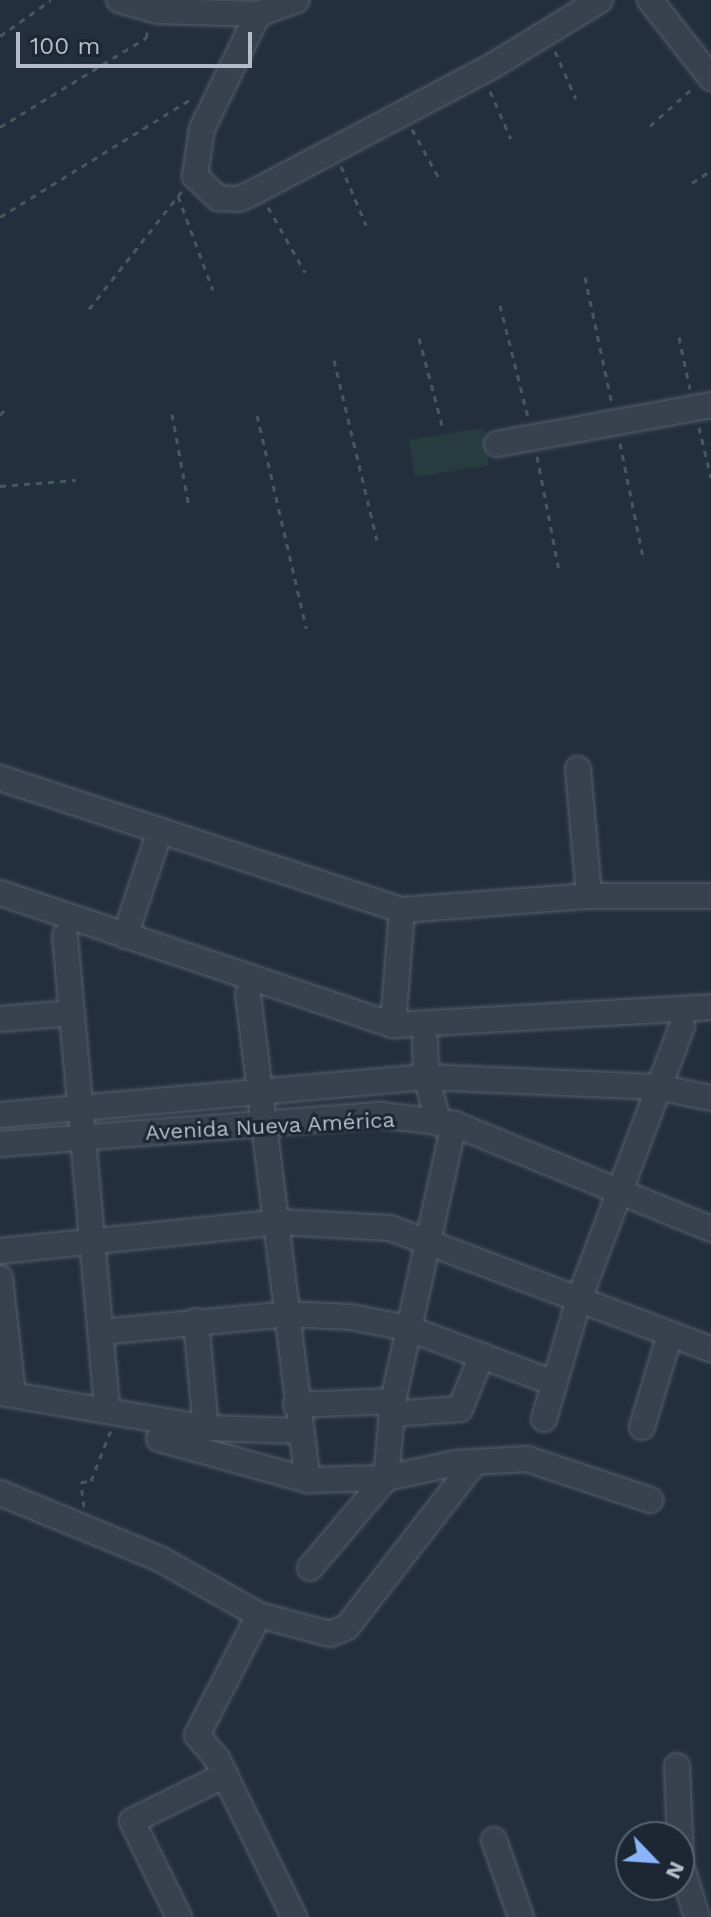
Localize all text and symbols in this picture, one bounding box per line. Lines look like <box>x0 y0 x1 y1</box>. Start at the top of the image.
scale bar <box>20 16 256 66</box>
text: 100 m <box>30 32 100 60</box>
street label: Avenida Nueva América <box>143 1106 397 1146</box>
north arrow <box>615 1821 695 1901</box>
text: N <box>661 1858 690 1883</box>

